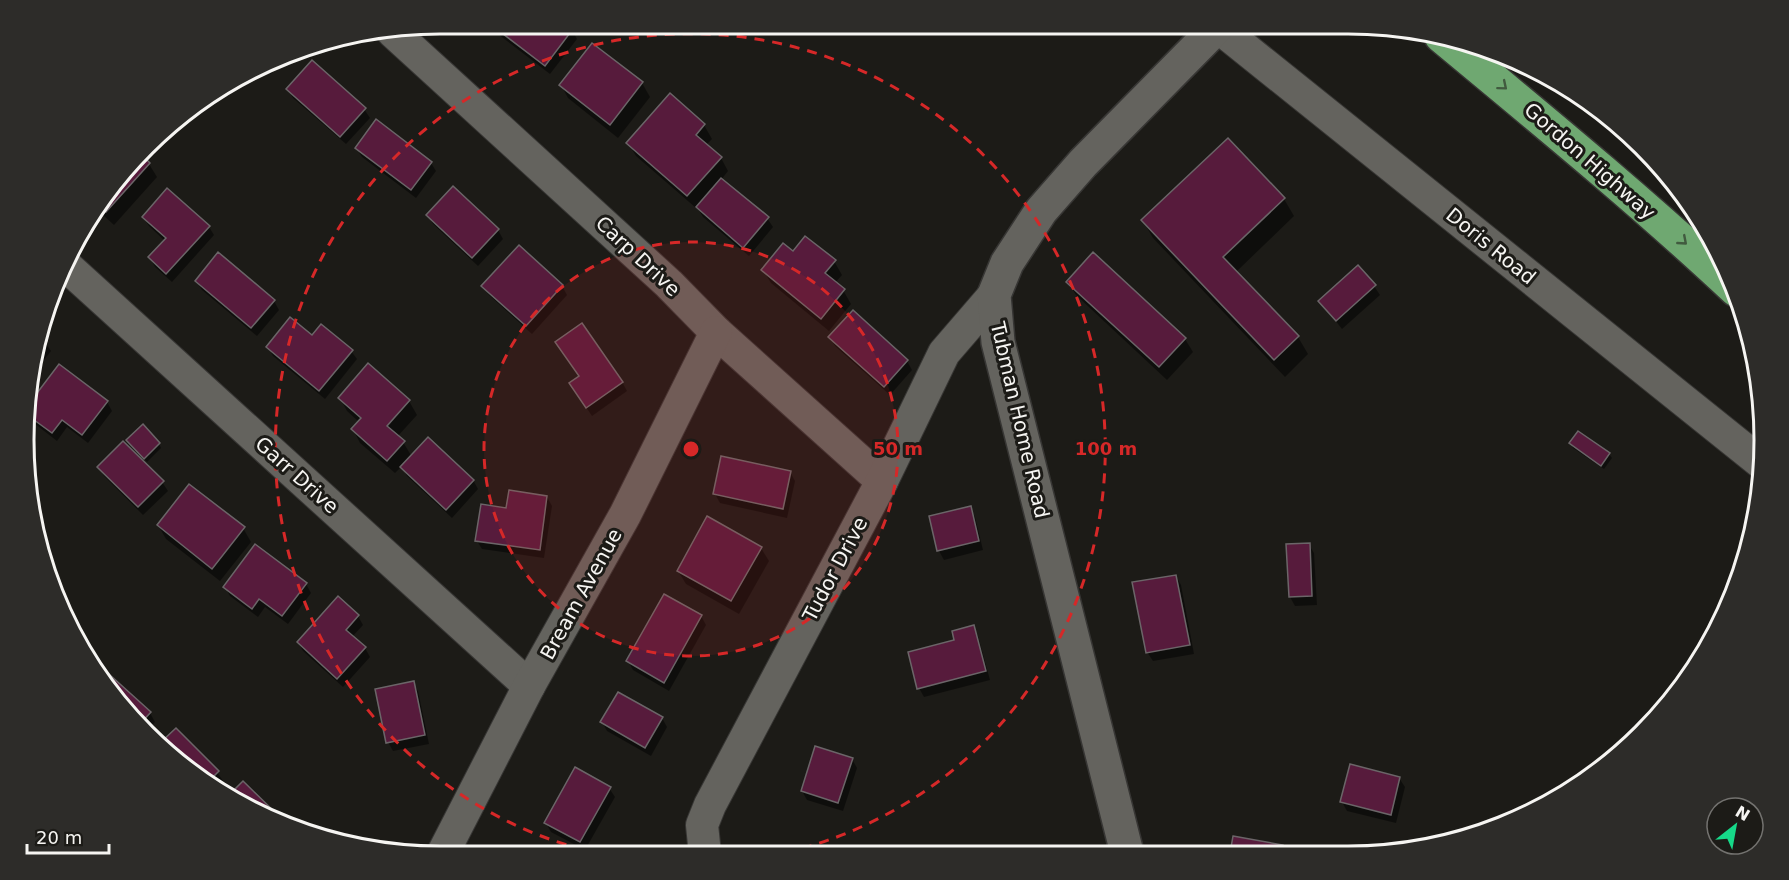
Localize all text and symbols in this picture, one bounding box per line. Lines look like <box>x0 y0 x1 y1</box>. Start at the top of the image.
one-way arrow <box>1496 79 1507 90</box>
street label: Gordon Highway <box>1519 97 1661 225</box>
street label: Doris Road <box>1441 203 1541 289</box>
street label: Carp Drive <box>591 211 685 301</box>
one-way arrow <box>1676 234 1686 245</box>
street label: Tubman Home Road <box>985 318 1054 521</box>
street label: Garr Drive <box>251 431 343 519</box>
text: 50 m <box>873 438 923 459</box>
text: 100 m <box>1075 438 1137 459</box>
centre of rings <box>681 439 701 459</box>
street label: Tudor Drive <box>797 513 873 626</box>
street label: Bream Avenue <box>535 524 627 664</box>
north arrow <box>1705 796 1765 856</box>
text: N <box>1732 802 1753 825</box>
scale bar <box>27 817 110 855</box>
text: 20 m <box>36 827 82 848</box>

